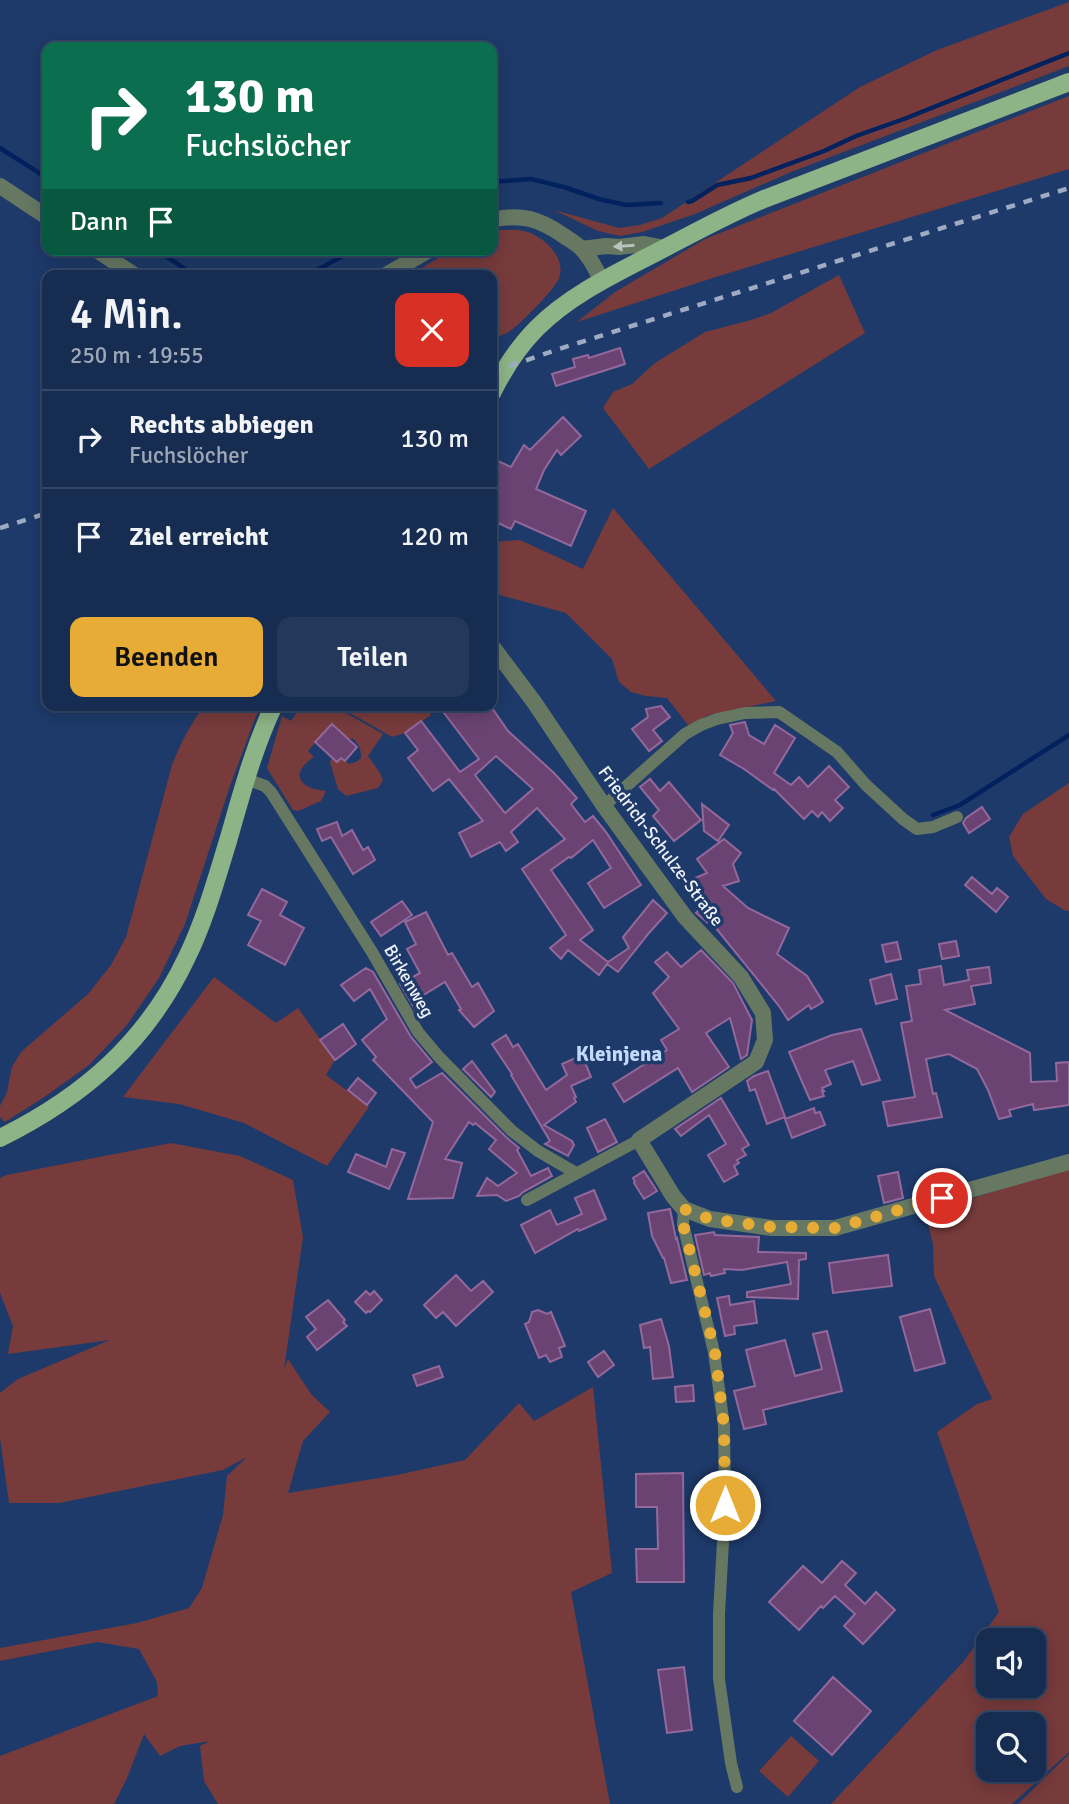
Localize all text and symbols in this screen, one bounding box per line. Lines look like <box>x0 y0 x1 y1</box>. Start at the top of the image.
text: 130 m <box>185 66 315 126</box>
icon: right <box>70 70 161 161</box>
text: Fuchslöcher <box>185 126 351 165</box>
icon: arrive <box>142 203 180 241</box>
text: Dann <box>70 206 128 238</box>
one-way arrow <box>612 241 634 252</box>
text: 4 Min. <box>70 289 183 340</box>
button: close <box>395 293 469 367</box>
text: 250 m · 19:55 <box>70 341 204 370</box>
text: Rechts abbiegen <box>129 409 314 441</box>
icon: right <box>70 420 108 458</box>
text: 130 m <box>400 423 469 455</box>
text: Fuchslöcher <box>129 441 248 470</box>
icon: arrive <box>70 518 108 556</box>
text: Ziel erreicht <box>129 521 269 553</box>
text: 120 m <box>400 521 469 553</box>
button: Beenden <box>70 617 263 697</box>
button: Teilen <box>277 617 469 697</box>
street label: Friedrich-Schulze-Straße <box>594 762 728 930</box>
street label: Birkenweg <box>379 940 439 1022</box>
district label: Kleinjena <box>576 1041 663 1067</box>
pin <box>912 1168 972 1228</box>
icon: arrive <box>923 1179 961 1217</box>
position arrow <box>688 1468 762 1542</box>
map controls <box>976 1628 1046 1782</box>
button: sound <box>976 1628 1046 1698</box>
button: search <box>976 1712 1046 1782</box>

